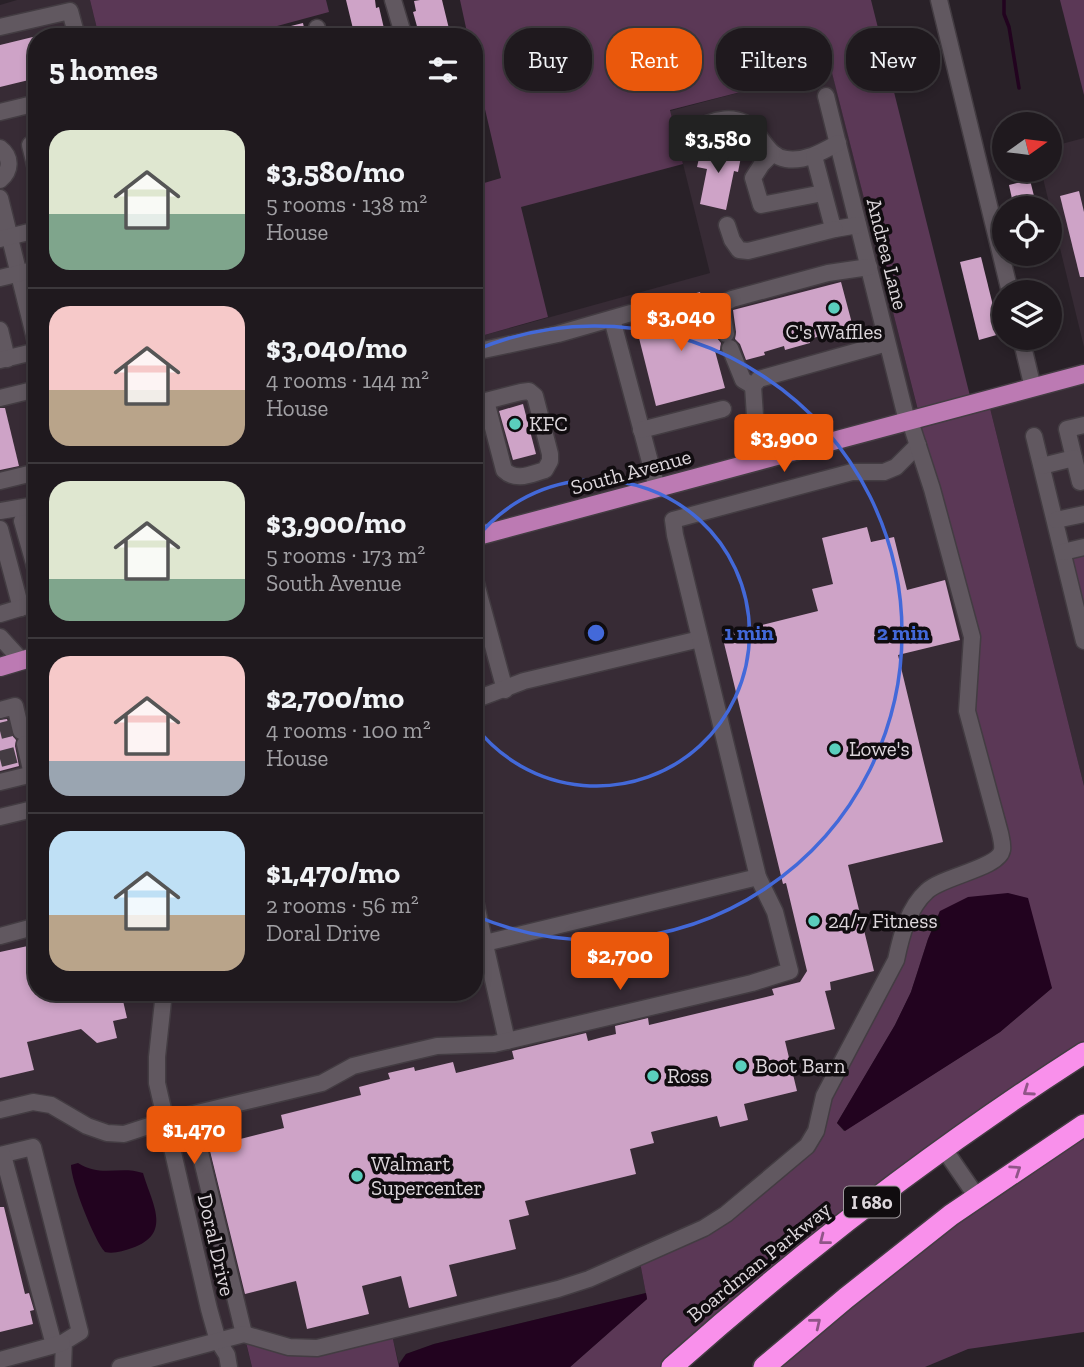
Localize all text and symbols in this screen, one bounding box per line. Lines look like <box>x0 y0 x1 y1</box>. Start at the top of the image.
chip: Buy <box>504 28 592 91</box>
chip: Rent <box>606 28 702 91</box>
chip: Filters <box>716 28 832 91</box>
chip: New <box>846 28 940 91</box>
icon: filters <box>424 51 462 89</box>
text: 5 homes <box>49 52 158 88</box>
north arrow <box>992 112 1062 182</box>
map controls <box>992 112 1062 350</box>
pin: $3,580 <box>661 116 775 175</box>
text: $3,580 <box>685 124 751 152</box>
text: $3,580/mo <box>266 154 405 190</box>
icon: home <box>105 158 189 242</box>
text: 5 rooms · 138 m² <box>266 190 427 218</box>
street label: Andrea Lane <box>862 195 913 312</box>
button: locate <box>992 196 1062 266</box>
text: House <box>266 218 328 246</box>
button: layers <box>992 280 1062 350</box>
pin: $3,040 <box>624 294 738 353</box>
marker: C's Waffles <box>826 300 842 316</box>
text: $3,040 <box>647 302 715 330</box>
place label: C's Waffles <box>786 319 882 344</box>
text: $3,040/mo <box>266 330 407 366</box>
icon: home <box>105 334 189 418</box>
text: 4 rooms · 144 m² <box>266 366 429 394</box>
text: House <box>266 394 328 422</box>
place label: KFC <box>529 411 568 436</box>
pin: $3,900 <box>727 414 841 474</box>
marker: KFC <box>507 416 523 432</box>
text: $3,900 <box>750 423 818 451</box>
street label: South Avenue <box>568 443 694 500</box>
text: $3,900/mo <box>266 505 406 541</box>
icon: home <box>105 509 189 593</box>
text: 5 rooms · 173 m² <box>266 541 425 569</box>
text: South Avenue <box>266 569 402 597</box>
text: 1 min <box>724 620 774 645</box>
text: 2 min <box>877 620 930 645</box>
centre of rings <box>584 621 608 645</box>
text: $2,700/mo <box>266 680 404 716</box>
icon: home <box>105 684 189 768</box>
text: 4 rooms · 100 m² <box>266 716 431 744</box>
place label: Lowe's <box>849 736 910 761</box>
marker: Lowe's <box>827 741 843 757</box>
text: House <box>266 744 328 772</box>
text: $1,470/mo <box>266 855 400 891</box>
icon: home <box>105 859 189 943</box>
text: 2 rooms · 56 m² <box>266 891 419 919</box>
place label: 24/7 Fitness <box>828 908 938 933</box>
marker: 24/7 Fitness <box>806 913 822 929</box>
text: Doral Drive <box>266 919 380 947</box>
pin: $2,700 <box>563 932 677 992</box>
text: $2,700 <box>587 941 653 969</box>
place label: Boot Barn <box>755 1053 845 1078</box>
marker: Boot Barn <box>733 1058 749 1074</box>
place label: Ross <box>667 1063 709 1088</box>
marker: Ross <box>645 1068 661 1084</box>
one-way arrow <box>1023 1083 1036 1095</box>
pin: $1,470 <box>137 1106 251 1166</box>
text: $1,470 <box>163 1115 225 1143</box>
place label: Walmart Supercenter <box>371 1151 482 1200</box>
one-way arrow <box>1008 1166 1021 1179</box>
marker: Walmart Supercenter <box>349 1168 365 1184</box>
road number: I 680 <box>844 1186 900 1218</box>
street label: Doral Drive <box>193 1191 240 1299</box>
street label: Boardman Parkway <box>682 1196 836 1327</box>
one-way arrow <box>820 1231 832 1244</box>
one-way arrow <box>808 1318 820 1331</box>

